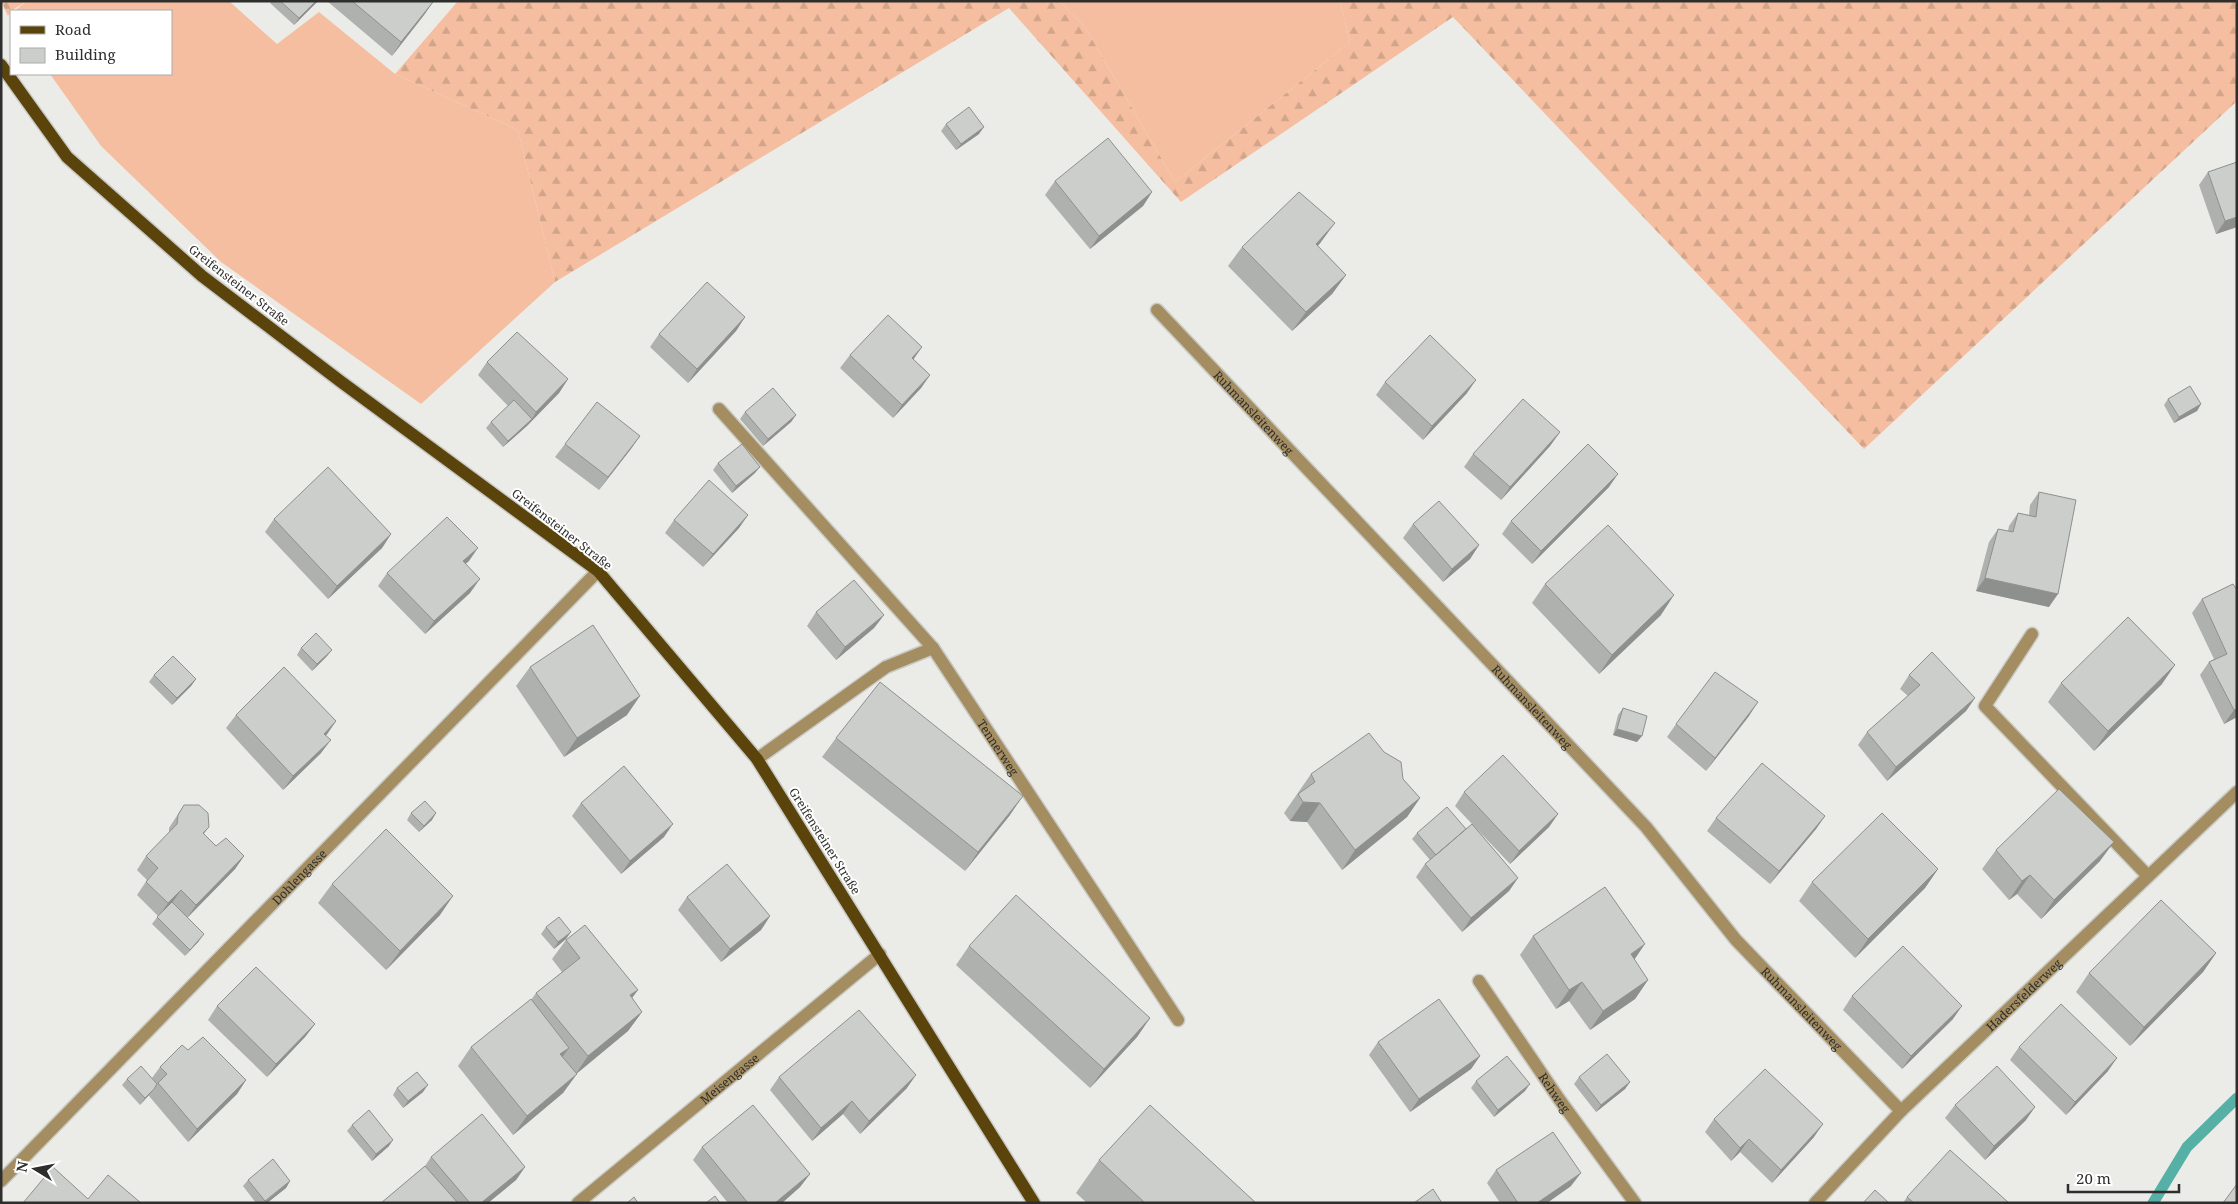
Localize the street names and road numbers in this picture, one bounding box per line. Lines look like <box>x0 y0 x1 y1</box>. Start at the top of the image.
street label: Greifensteiner Straße <box>185 240 293 330</box>
street label: Ruhmansleitenweg <box>1210 367 1298 459</box>
street label: Greifensteiner Straße <box>508 484 616 574</box>
street label: Ruhmansleitenweg <box>1488 661 1577 753</box>
street label: Tennerweg <box>974 716 1023 779</box>
street label: Greifensteiner Straße <box>785 784 865 898</box>
street label: Dohlengasse <box>268 845 330 908</box>
street label: Hadersfelderweg <box>1982 954 2066 1035</box>
street label: Ruhmansleitenweg <box>1758 963 1847 1054</box>
street label: Meisengasse <box>696 1049 762 1108</box>
street label: Rehweg <box>1535 1069 1575 1117</box>

